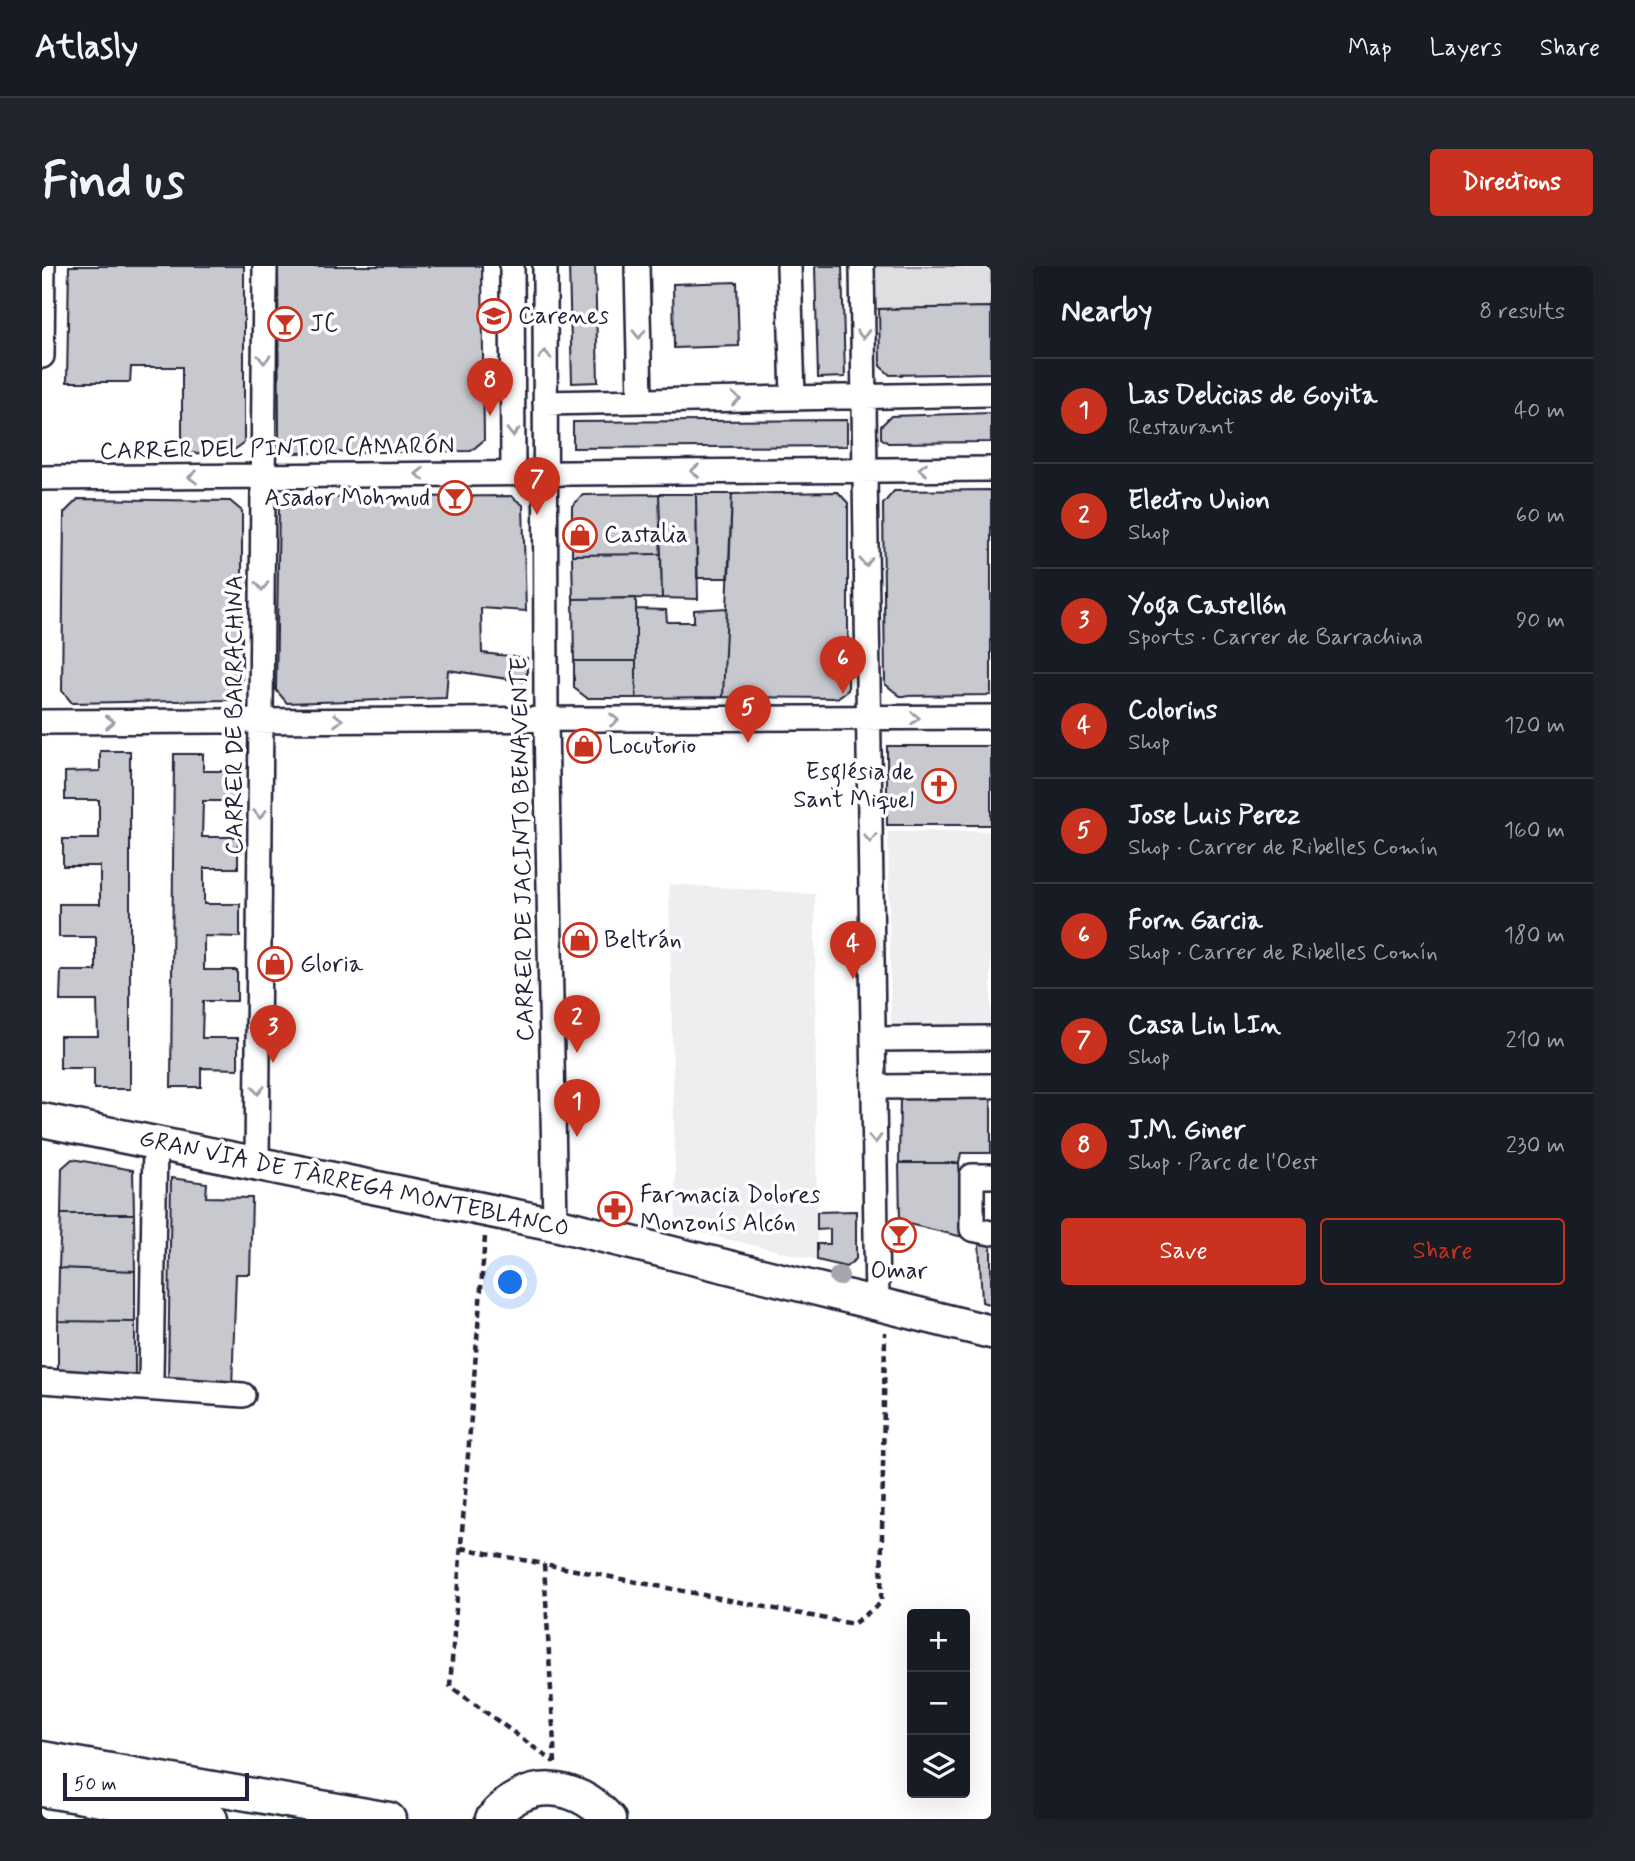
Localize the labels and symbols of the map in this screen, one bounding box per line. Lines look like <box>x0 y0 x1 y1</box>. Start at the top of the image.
school or university icon: Carenes <box>475 297 513 335</box>
place label: Carenes <box>518 301 609 332</box>
bar icon: JC <box>266 305 304 343</box>
place label: JC <box>310 309 338 340</box>
one-way arrow <box>631 328 646 339</box>
one-way arrow <box>855 329 871 340</box>
one-way arrow <box>537 349 553 360</box>
one-way arrow <box>256 354 272 364</box>
pin: 8 <box>467 358 513 416</box>
one-way arrow <box>730 391 741 406</box>
one-way arrow <box>505 427 521 438</box>
street label: CARRER DEL PINTOR CAMARÓN <box>99 430 455 468</box>
pin: 7 <box>514 457 560 515</box>
one-way arrow <box>917 461 928 477</box>
one-way arrow <box>690 463 700 479</box>
one-way arrow <box>414 466 425 482</box>
one-way arrow <box>187 469 197 485</box>
bar icon: Asador Mohmud <box>436 479 474 517</box>
place label: Asador Mohmud <box>264 483 430 514</box>
shop icon: Castalia <box>561 516 599 554</box>
place label: Castalia <box>604 520 688 551</box>
one-way arrow <box>859 556 874 567</box>
street label: CARRER DE BARRACHINA <box>220 575 251 855</box>
one-way arrow <box>254 581 270 592</box>
pin: 6 <box>820 636 866 694</box>
street label: CARRER DE JACINTO BENAVENTE <box>504 656 542 1042</box>
pin: 5 <box>725 685 771 743</box>
one-way arrow <box>911 710 921 726</box>
one-way arrow <box>333 712 343 728</box>
one-way arrow <box>610 712 620 728</box>
one-way arrow <box>105 714 116 729</box>
shop icon: Locutorio <box>565 727 603 765</box>
place label: Locutorio <box>608 731 696 762</box>
place label: Església de Sant Miquel <box>793 757 914 816</box>
church icon: Església de Sant Miquel <box>920 767 958 805</box>
one-way arrow <box>252 809 268 819</box>
one-way arrow <box>863 833 878 844</box>
shop icon: Beltrán <box>561 921 599 959</box>
pin: 4 <box>830 921 876 979</box>
place label: Beltrán <box>604 925 682 956</box>
shop icon: Gloria <box>256 945 294 983</box>
place label: Gloria <box>300 949 364 980</box>
pin: 2 <box>554 995 600 1053</box>
pin: 3 <box>250 1005 296 1063</box>
pin: 1 <box>554 1079 600 1137</box>
one-way arrow <box>250 1085 266 1096</box>
street label: GRAN VIA DE TÀRREGA MONTEBLANCO <box>136 1123 572 1245</box>
one-way arrow <box>867 1134 882 1145</box>
place label: Farmacia Dolores Monzonís Alcón <box>640 1180 821 1239</box>
pharmacy icon: Farmacia Dolores Monzonís Alcón <box>596 1190 634 1228</box>
bar icon: Omar <box>880 1216 918 1254</box>
place label: Omar <box>871 1256 928 1287</box>
your location <box>493 1265 527 1299</box>
scale bar <box>63 1770 248 1802</box>

